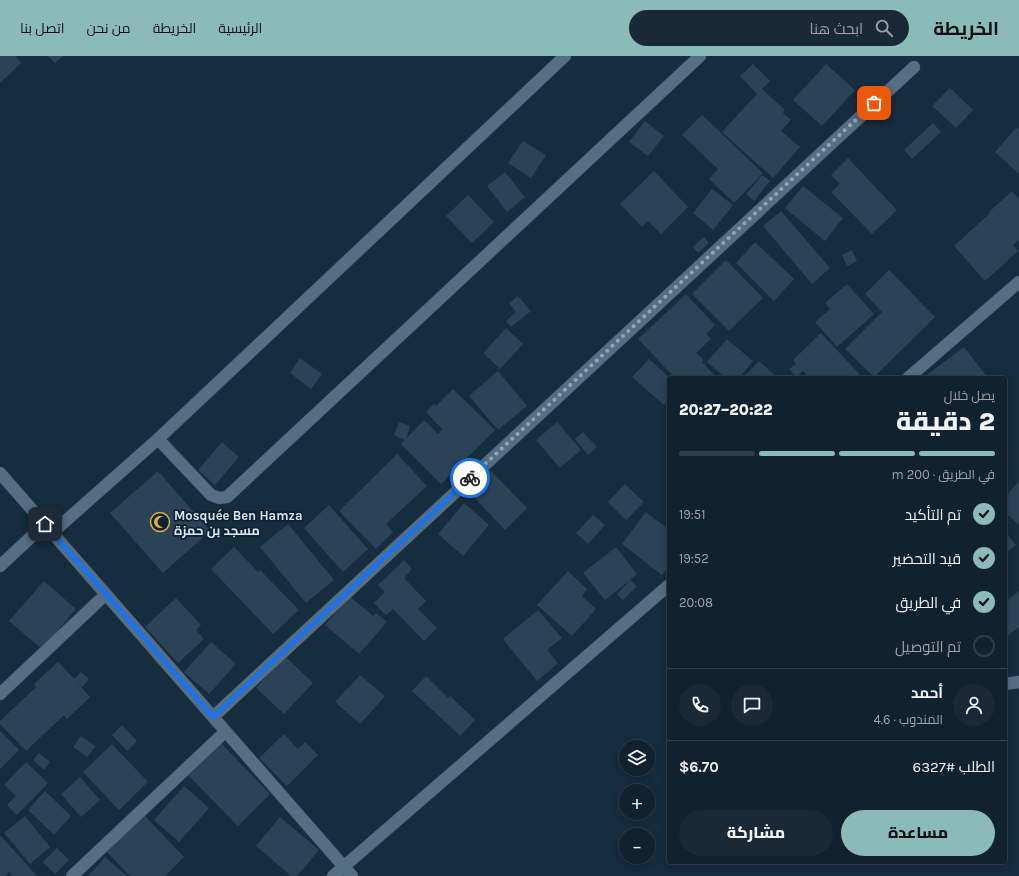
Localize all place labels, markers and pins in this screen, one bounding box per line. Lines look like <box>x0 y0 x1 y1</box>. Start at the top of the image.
pin <box>857 86 891 120</box>
pin <box>28 507 62 541</box>
place label: Mosquée Ben Hamza مسجد بن حمزة <box>174 508 303 538</box>
mosque icon: Mosquée Ben Hamza مسجد بن حمزة <box>149 511 171 533</box>

